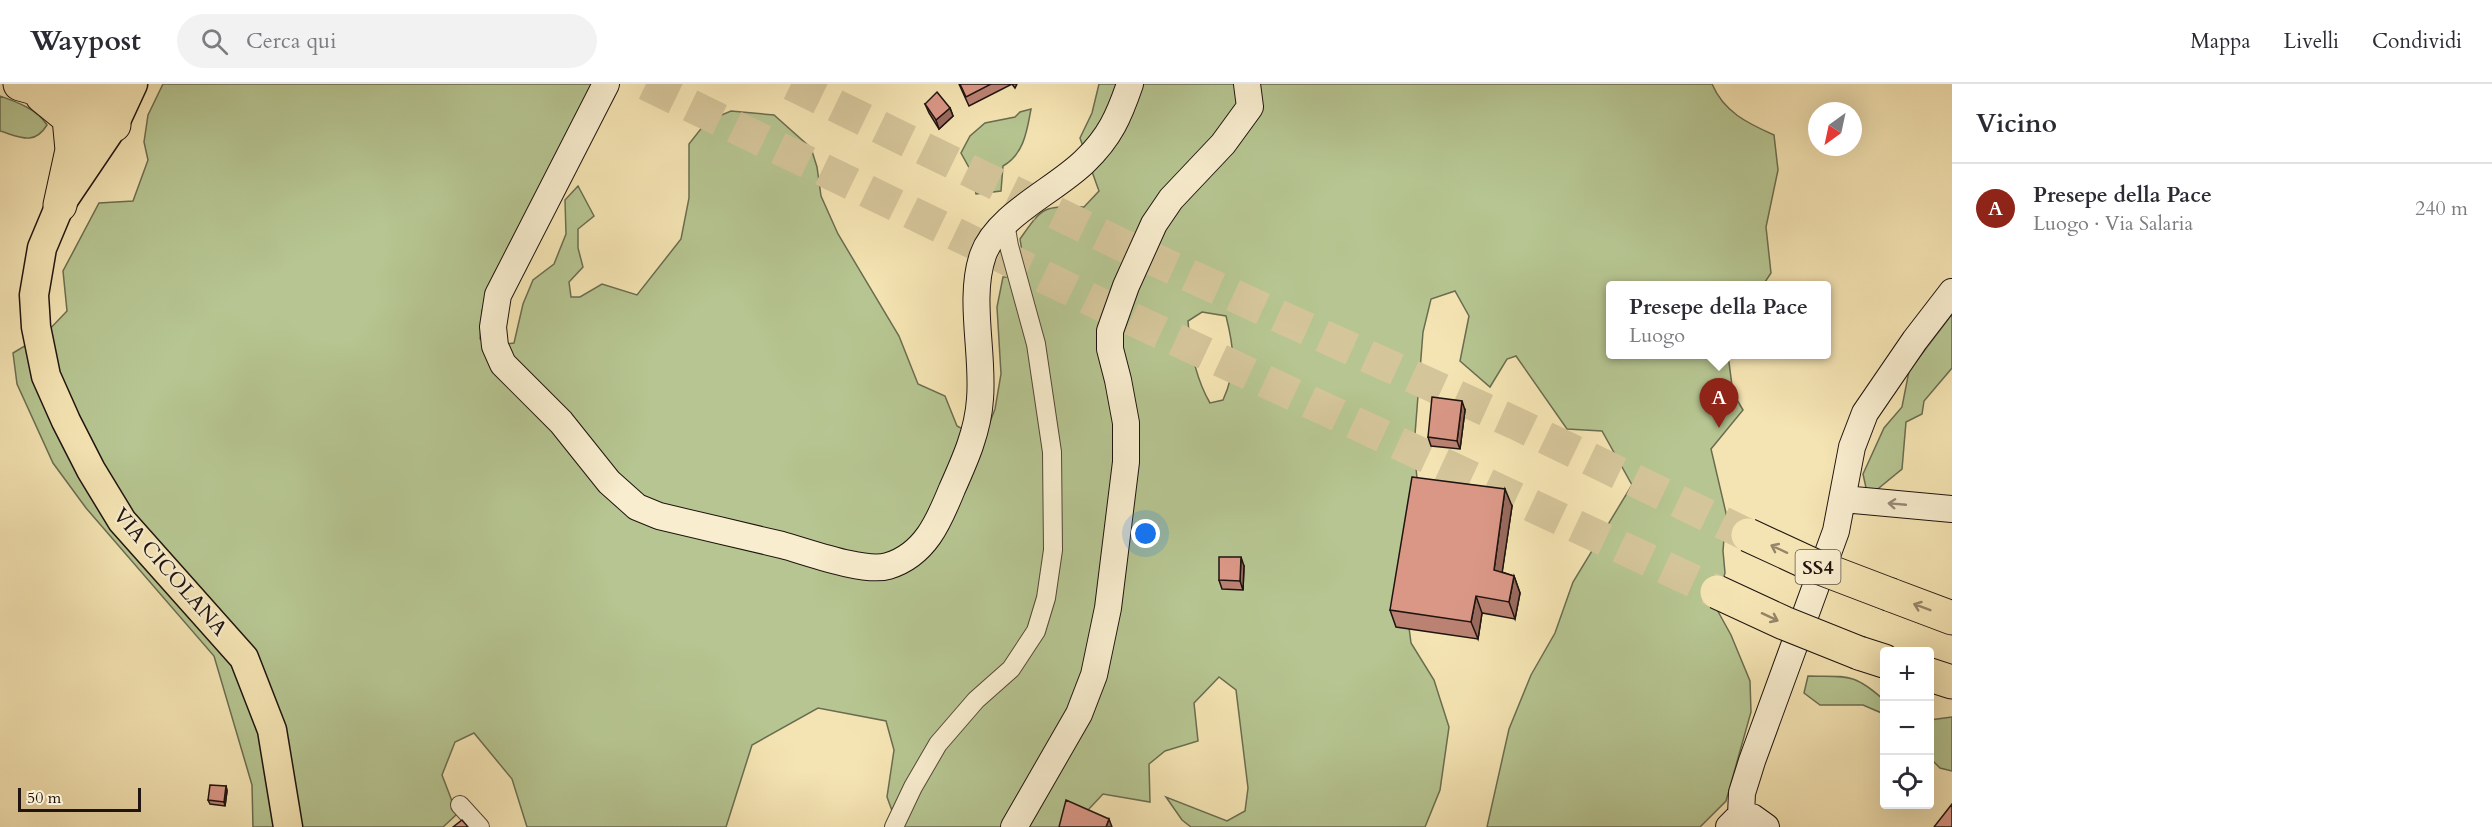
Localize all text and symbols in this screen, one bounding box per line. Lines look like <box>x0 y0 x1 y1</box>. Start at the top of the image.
search box <box>177 14 597 68</box>
text: Waypost <box>30 22 141 60</box>
icon: search <box>198 25 231 58</box>
text: Cerca qui <box>246 26 336 56</box>
text: Mappa <box>2190 27 2251 56</box>
text: Livelli <box>2284 27 2339 56</box>
text: Condividi <box>2372 27 2462 56</box>
north arrow <box>1808 102 1862 156</box>
text: Vicino <box>1976 106 2057 141</box>
text: Presepe della Pace <box>2033 180 2212 210</box>
text: A <box>1988 195 2003 222</box>
text: 240 m <box>2415 195 2468 222</box>
text: Luogo · Via Salaria <box>2033 210 2193 237</box>
popup <box>1606 281 1831 359</box>
text: Presepe della Pace <box>1629 292 1808 322</box>
text: Luogo <box>1629 322 1685 349</box>
pin: A <box>1700 378 1738 428</box>
one-way arrow <box>1888 498 1908 509</box>
street label: VIA CICOLANA <box>106 502 234 642</box>
your location <box>1131 519 1160 548</box>
one-way arrow <box>1770 543 1788 555</box>
road number: SS4 <box>1796 550 1840 584</box>
one-way arrow <box>1913 601 1931 612</box>
one-way arrow <box>1760 612 1778 623</box>
map controls <box>1880 647 1934 809</box>
button: + <box>1880 647 1934 701</box>
button: − <box>1880 701 1934 755</box>
button: locate <box>1880 755 1934 809</box>
scale bar <box>18 785 141 812</box>
text: 50 m <box>27 787 61 809</box>

